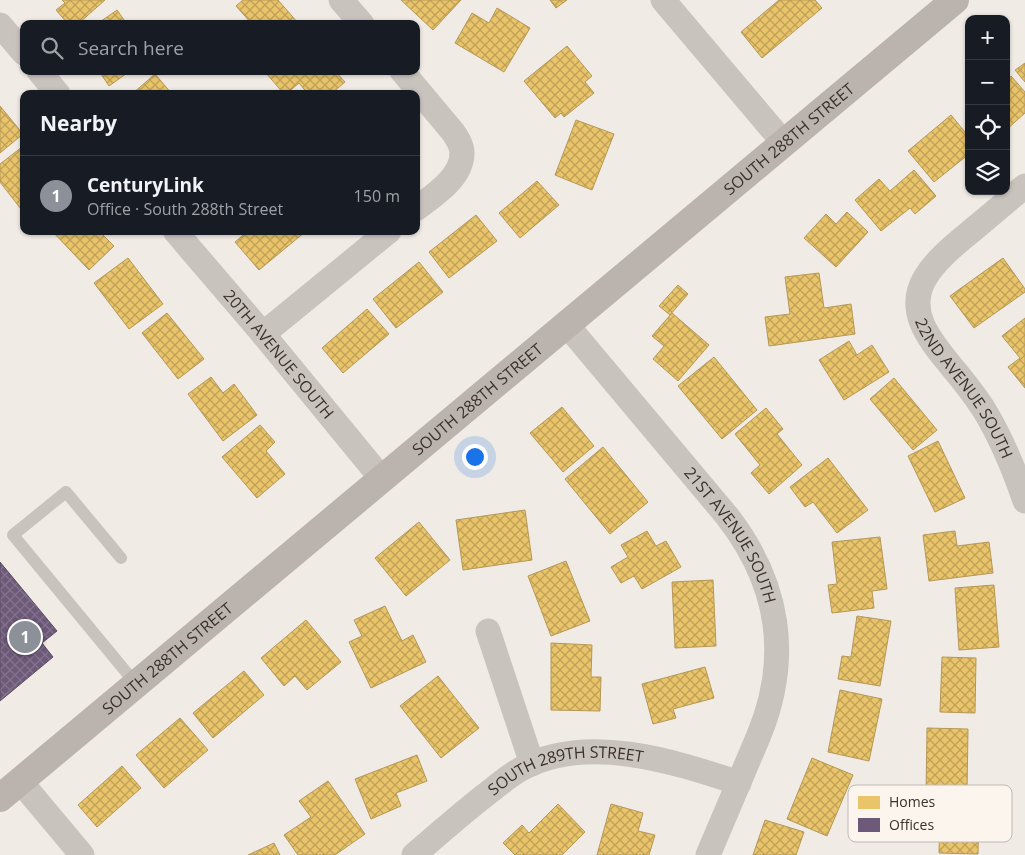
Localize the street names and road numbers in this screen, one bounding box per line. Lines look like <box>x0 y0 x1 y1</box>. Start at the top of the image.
street label: SOUTH 288TH STREET <box>719 78 859 200</box>
street label: 20TH AVENUE SOUTH <box>219 285 339 423</box>
street label: 22ND AVENUE SOUTH <box>910 315 1018 462</box>
street label: SOUTH 288TH STREET <box>407 338 547 460</box>
street label: 21ST AVENUE SOUTH <box>679 462 781 606</box>
street label: SOUTH 288TH STREET <box>97 597 237 719</box>
street label: SOUTH 289TH STREET <box>483 741 645 800</box>

